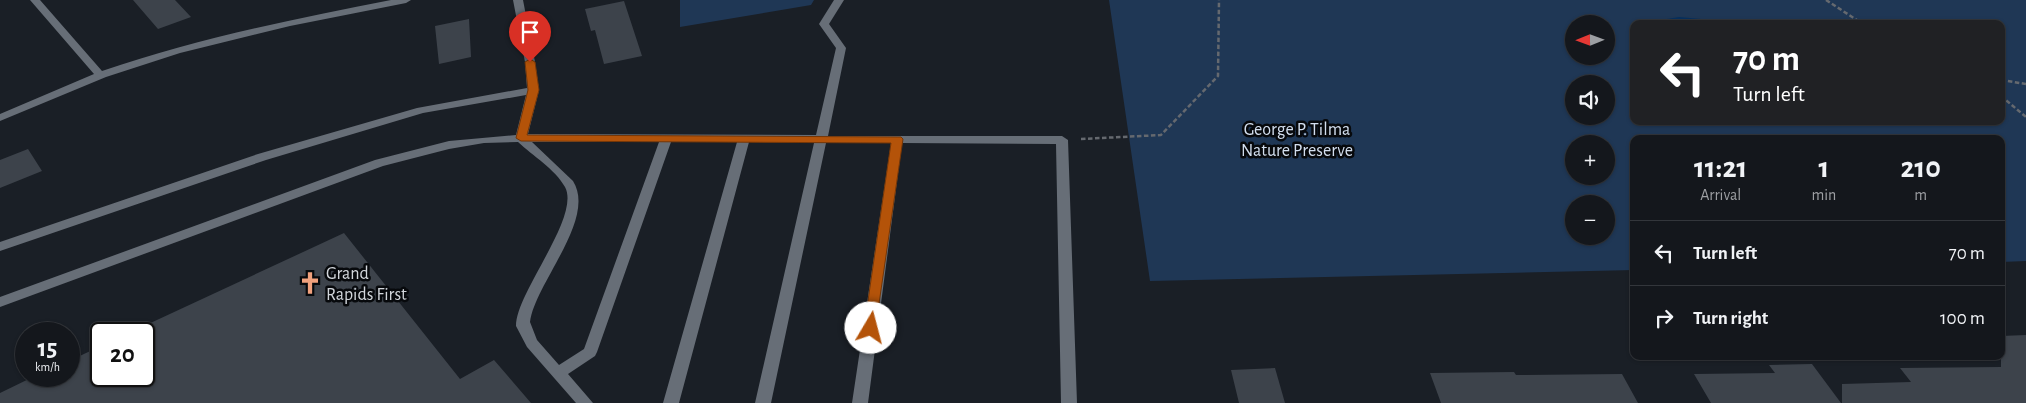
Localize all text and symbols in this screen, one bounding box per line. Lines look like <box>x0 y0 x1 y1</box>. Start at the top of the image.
pin <box>509 11 551 62</box>
north arrow <box>1565 15 1615 65</box>
map controls <box>1565 15 1615 245</box>
icon: arrive <box>516 18 544 46</box>
icon: left <box>1650 40 1715 105</box>
text: 70 m <box>1733 42 1800 77</box>
button: sound <box>1565 75 1615 125</box>
text: Turn left <box>1733 83 1805 105</box>
park label: George P. Tilma Nature Preserve <box>1241 121 1353 160</box>
button: + <box>1565 135 1615 185</box>
text: 11:21 <box>1694 153 1747 183</box>
text: 1 <box>1819 153 1829 183</box>
text: 210 <box>1900 153 1941 183</box>
text: Arrival <box>1700 187 1741 203</box>
text: min <box>1811 187 1836 203</box>
text: m <box>1914 187 1927 203</box>
button: − <box>1565 195 1615 245</box>
icon: left <box>1650 239 1678 267</box>
text: Turn left <box>1693 244 1757 263</box>
text: 70 m <box>1949 244 1985 263</box>
place label: Grand Rapids First <box>326 265 407 304</box>
church icon: Grand Rapids First <box>297 270 323 296</box>
position arrow <box>844 301 896 353</box>
icon: right <box>1650 304 1678 332</box>
text: Turn right <box>1693 309 1768 328</box>
text: 100 m <box>1940 309 1985 328</box>
speed limit sign: 20 <box>90 322 155 387</box>
text: 15 <box>38 336 57 361</box>
text: km/h <box>35 361 60 373</box>

